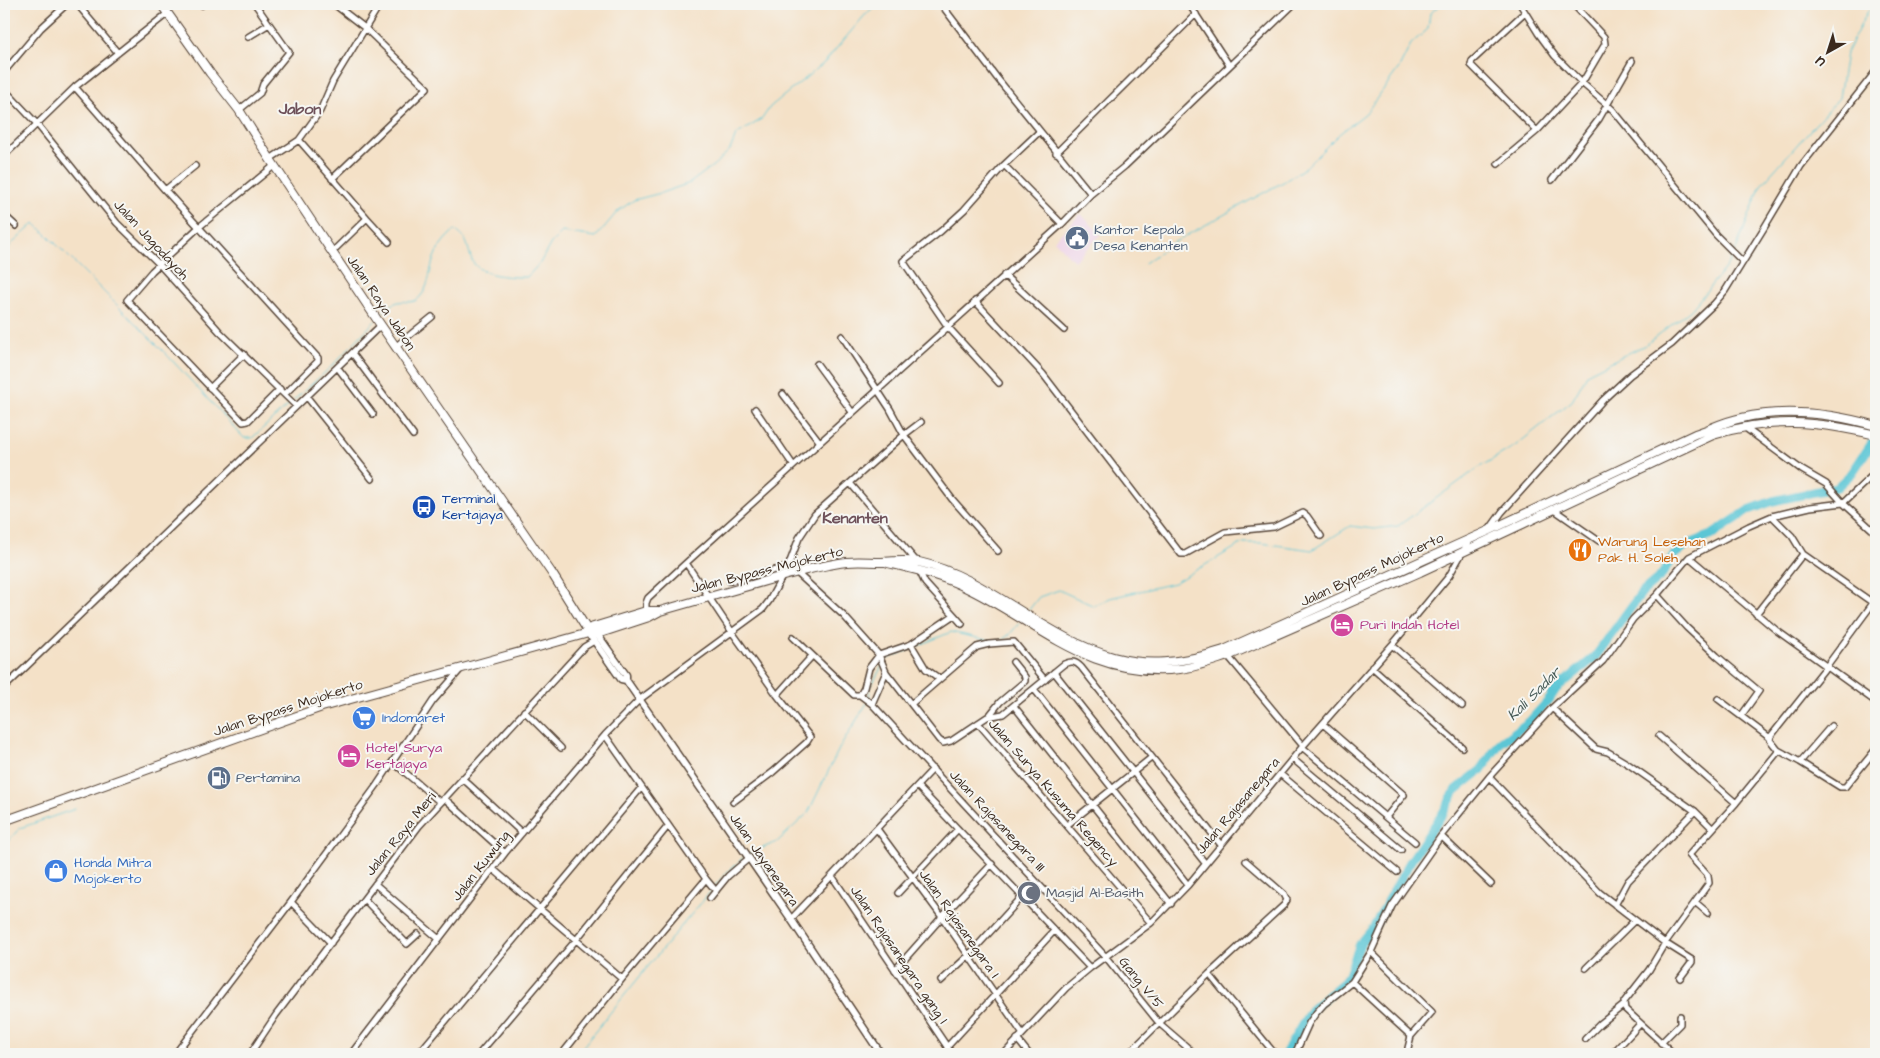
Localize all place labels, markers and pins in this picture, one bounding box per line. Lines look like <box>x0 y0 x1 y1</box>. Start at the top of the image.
place label: Kantor Kepala Desa Kenanten <box>1094 220 1188 256</box>
public building icon: Kantor Kepala Desa Kenanten <box>1064 225 1090 251</box>
place label: Terminal Kertajaya <box>442 489 503 525</box>
bus stop icon: Terminal Kertajaya <box>411 494 437 520</box>
place label: Warung Lesehan Pak H. Soleh <box>1598 532 1706 568</box>
restaurant icon: Warung Lesehan Pak H. Soleh <box>1567 537 1593 563</box>
hotel icon: Puri Indah Hotel <box>1329 612 1355 638</box>
place label: Puri Indah Hotel <box>1360 615 1459 635</box>
supermarket icon: Indomaret <box>351 705 377 731</box>
place label: Indomaret <box>382 708 445 728</box>
place label: Hotel Surya Kertajaya <box>366 738 442 774</box>
hotel icon: Hotel Surya Kertajaya <box>336 743 362 769</box>
fuel station icon: Pertamina <box>206 765 232 791</box>
place label: Pertamina <box>236 768 300 788</box>
place label: Honda Mitra Mojokerto <box>74 853 151 889</box>
shop icon: Honda Mitra Mojokerto <box>43 858 69 884</box>
mosque icon: Masjid Al-Basith <box>1016 880 1042 906</box>
place label: Masjid Al-Basith <box>1046 883 1144 903</box>

